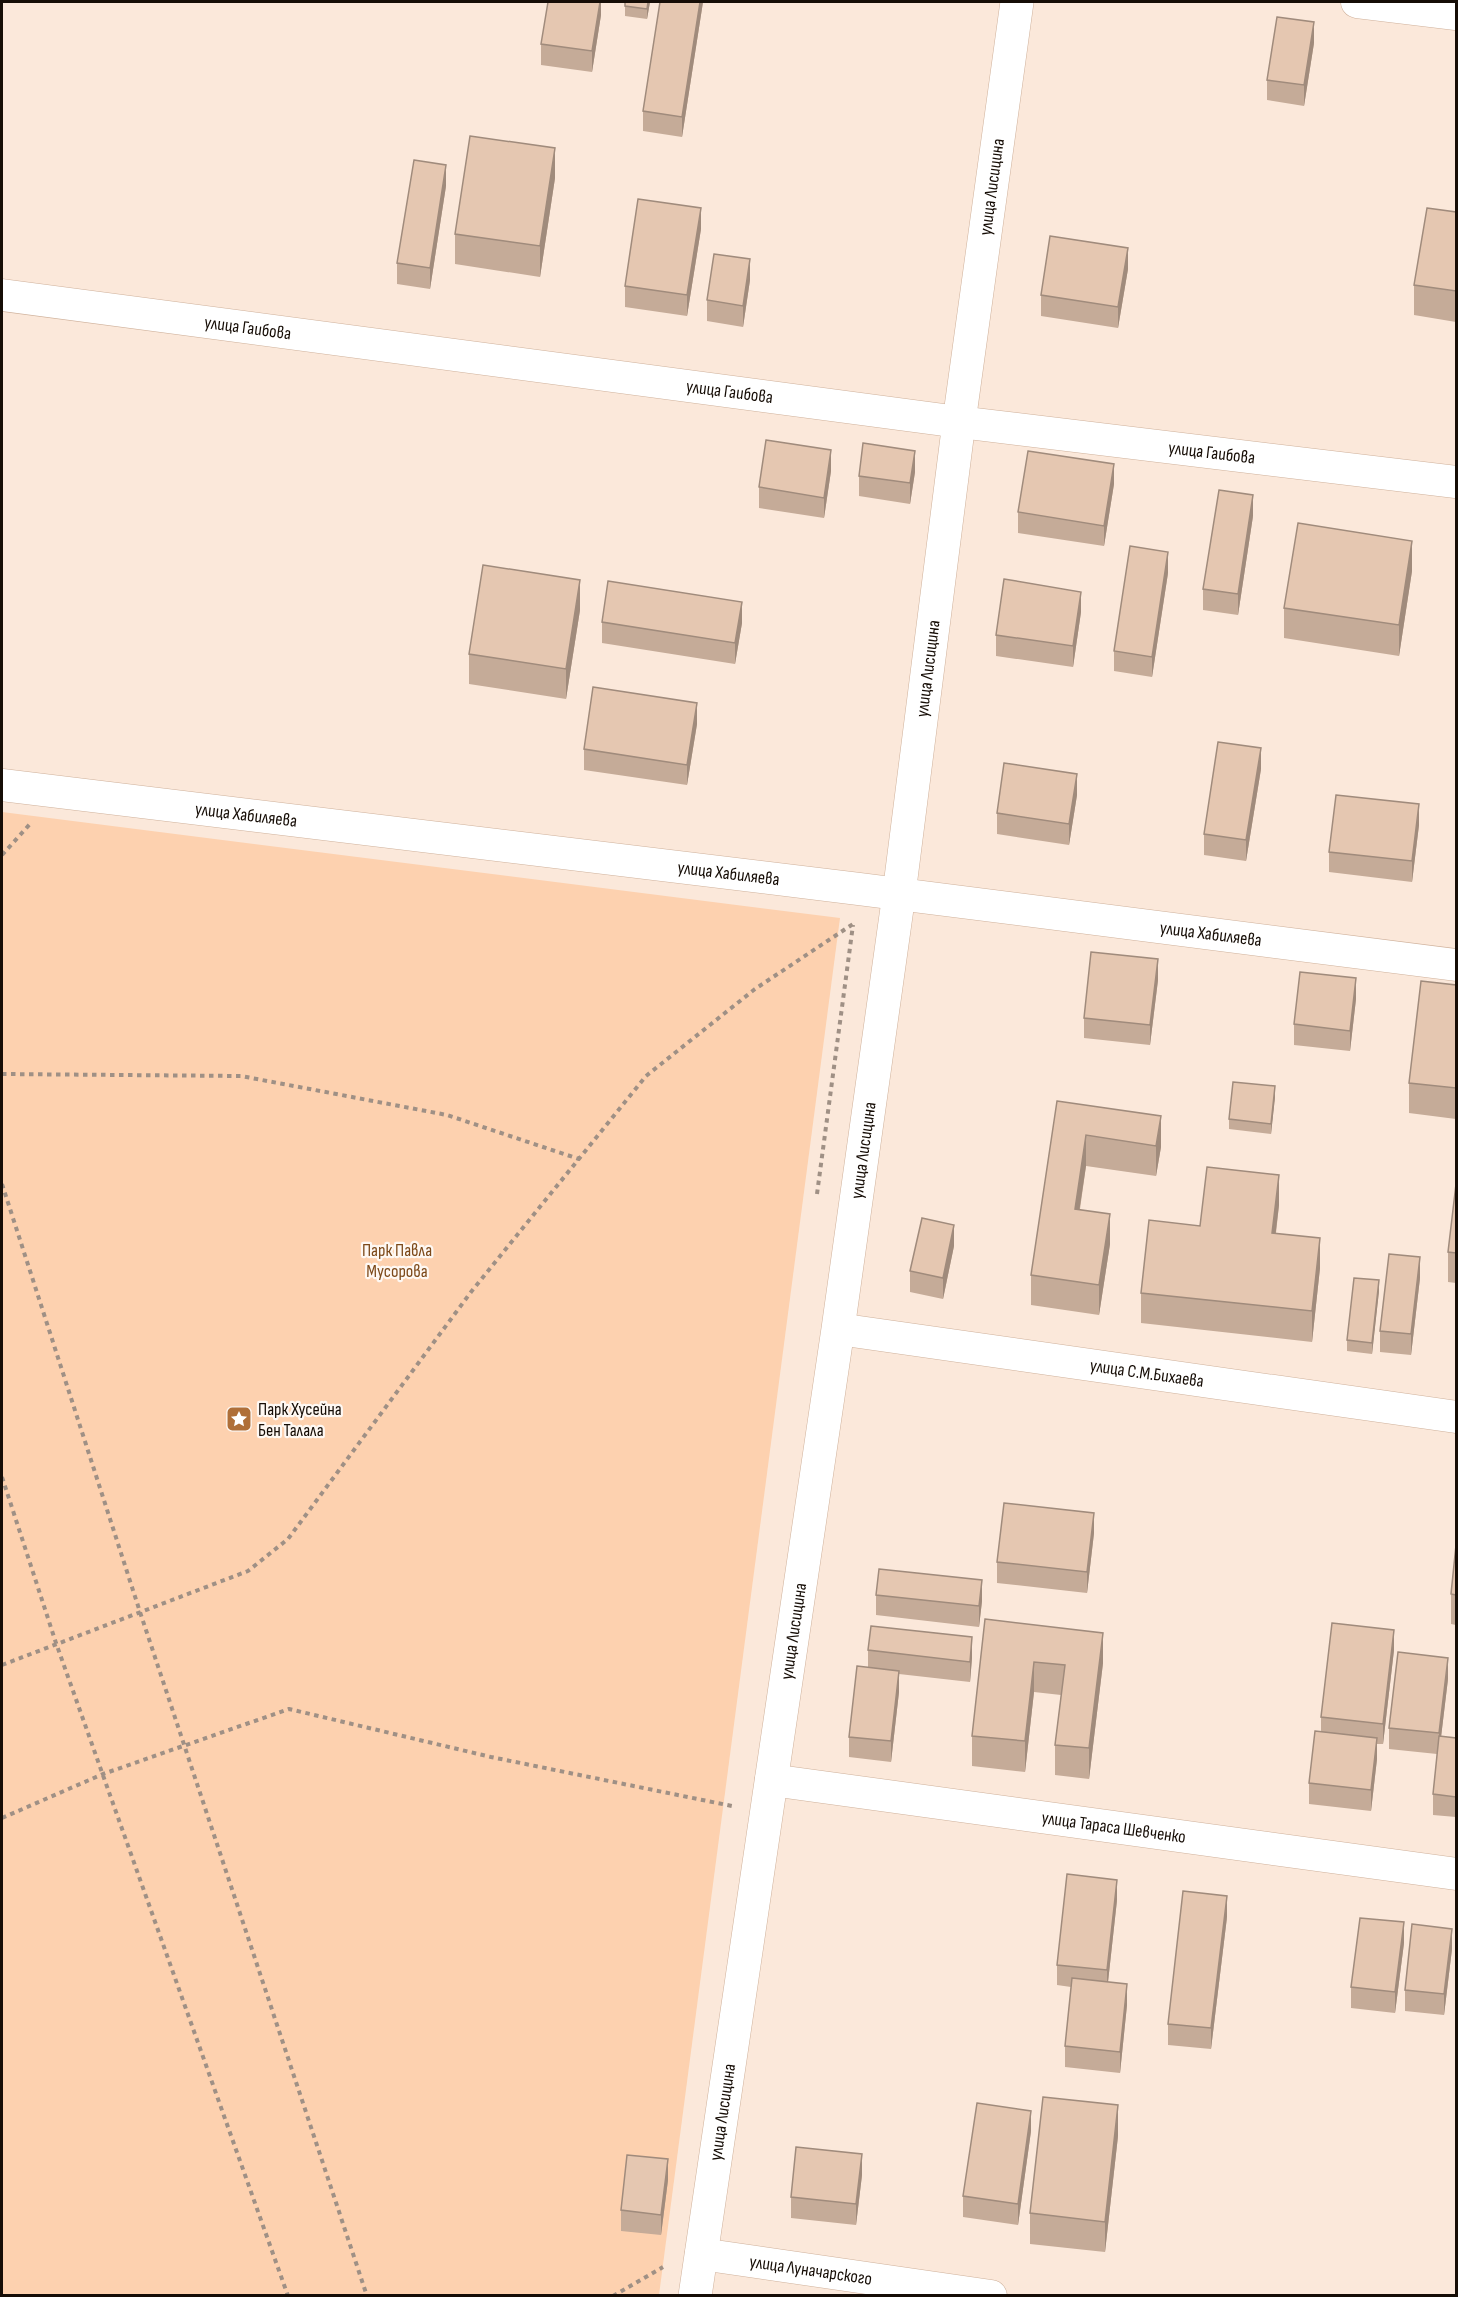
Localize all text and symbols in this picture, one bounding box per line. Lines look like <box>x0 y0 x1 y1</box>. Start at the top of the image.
street label: улица Лисицина <box>975 137 1009 237</box>
street label: улица Гаибова <box>203 312 292 344</box>
street label: улица Гаибова <box>685 376 774 408</box>
street label: улица Гаибова <box>1167 437 1256 469</box>
street label: улица Лисицина <box>912 619 945 718</box>
street label: улица Хабиляева <box>194 799 298 832</box>
street label: улица Хабиляева <box>676 857 781 890</box>
street label: улица Хабиляева <box>1159 917 1263 951</box>
street label: улица Лисицина <box>846 1101 881 1200</box>
park label: Парк Павла Мусорова <box>362 1240 432 1282</box>
street label: улица С.М.Бихаева <box>1088 1355 1205 1392</box>
place label: Парк Хусейна Бен Талала <box>258 1399 342 1441</box>
place icon: Парк Хусейна Бен Талала <box>224 1404 254 1434</box>
street label: улица Лисицина <box>776 1581 811 1681</box>
street label: улица Тараса Шевченко <box>1040 1807 1187 1848</box>
street label: улица Лисицина <box>705 2062 740 2162</box>
street label: улица Луначарского <box>748 2251 874 2290</box>

